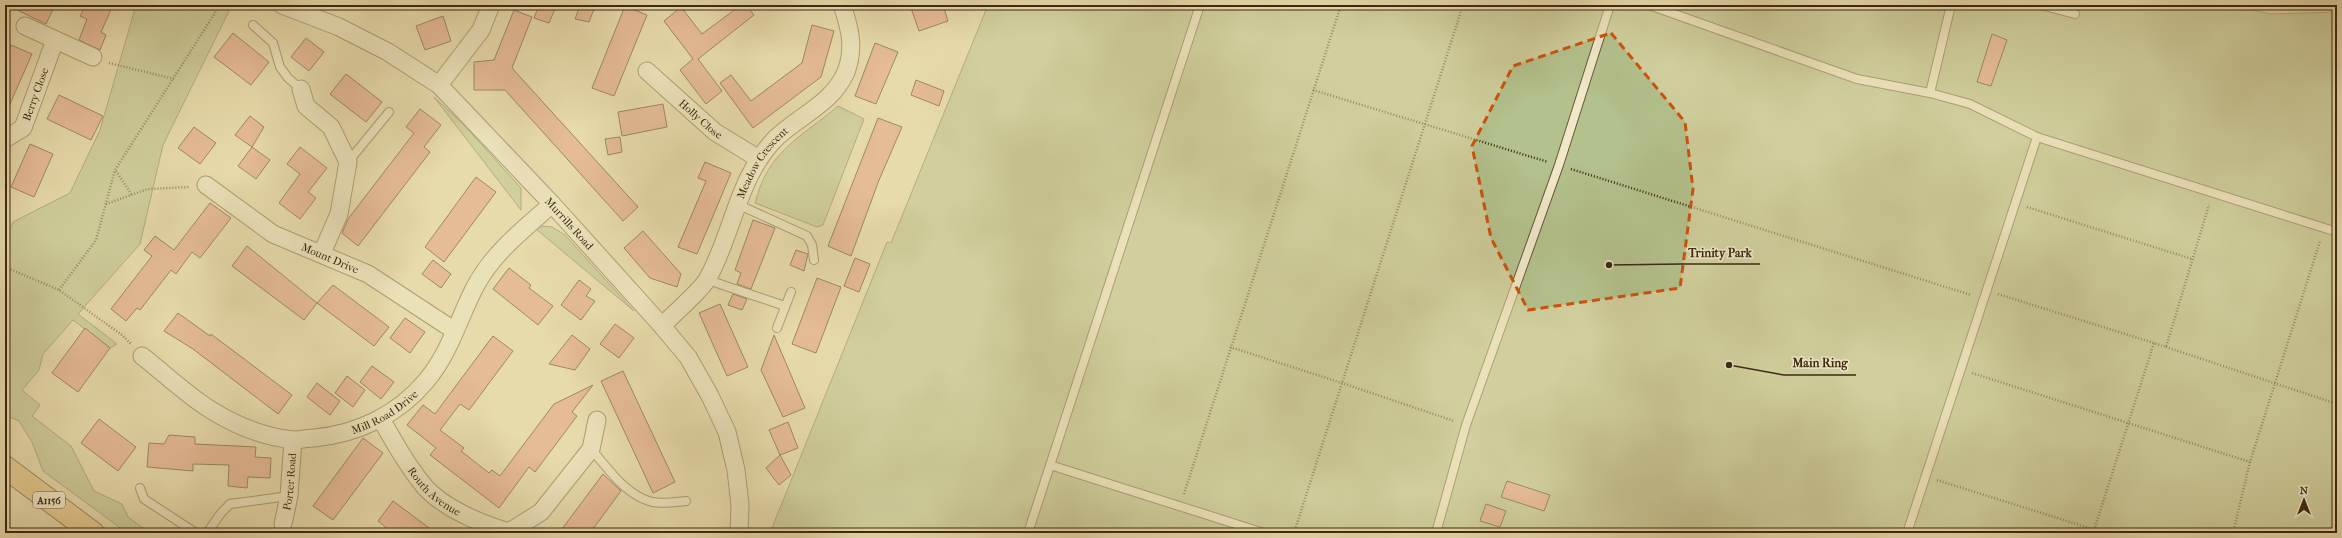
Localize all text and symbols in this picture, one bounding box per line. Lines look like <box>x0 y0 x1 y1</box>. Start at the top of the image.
street label: Berry Close <box>20 66 52 123</box>
street label: Holly Close <box>676 97 725 142</box>
street label: Meadow Crescent <box>734 124 791 201</box>
street label: Murrills Road <box>542 195 597 253</box>
callout: Trinity Park <box>1681 240 1760 264</box>
street label: Mount Drive <box>299 241 361 277</box>
text: Trinity Park <box>1687 246 1753 261</box>
callout: Main Ring <box>1784 351 1856 375</box>
text: Main Ring <box>1791 356 1848 371</box>
street label: Mill Road Drive <box>350 387 421 437</box>
street label: Porter Road <box>280 452 299 512</box>
street label: Routh Avenue <box>405 465 463 519</box>
north arrow <box>2284 480 2324 520</box>
text: N <box>2300 484 2309 497</box>
road number: A1156 <box>33 492 65 508</box>

